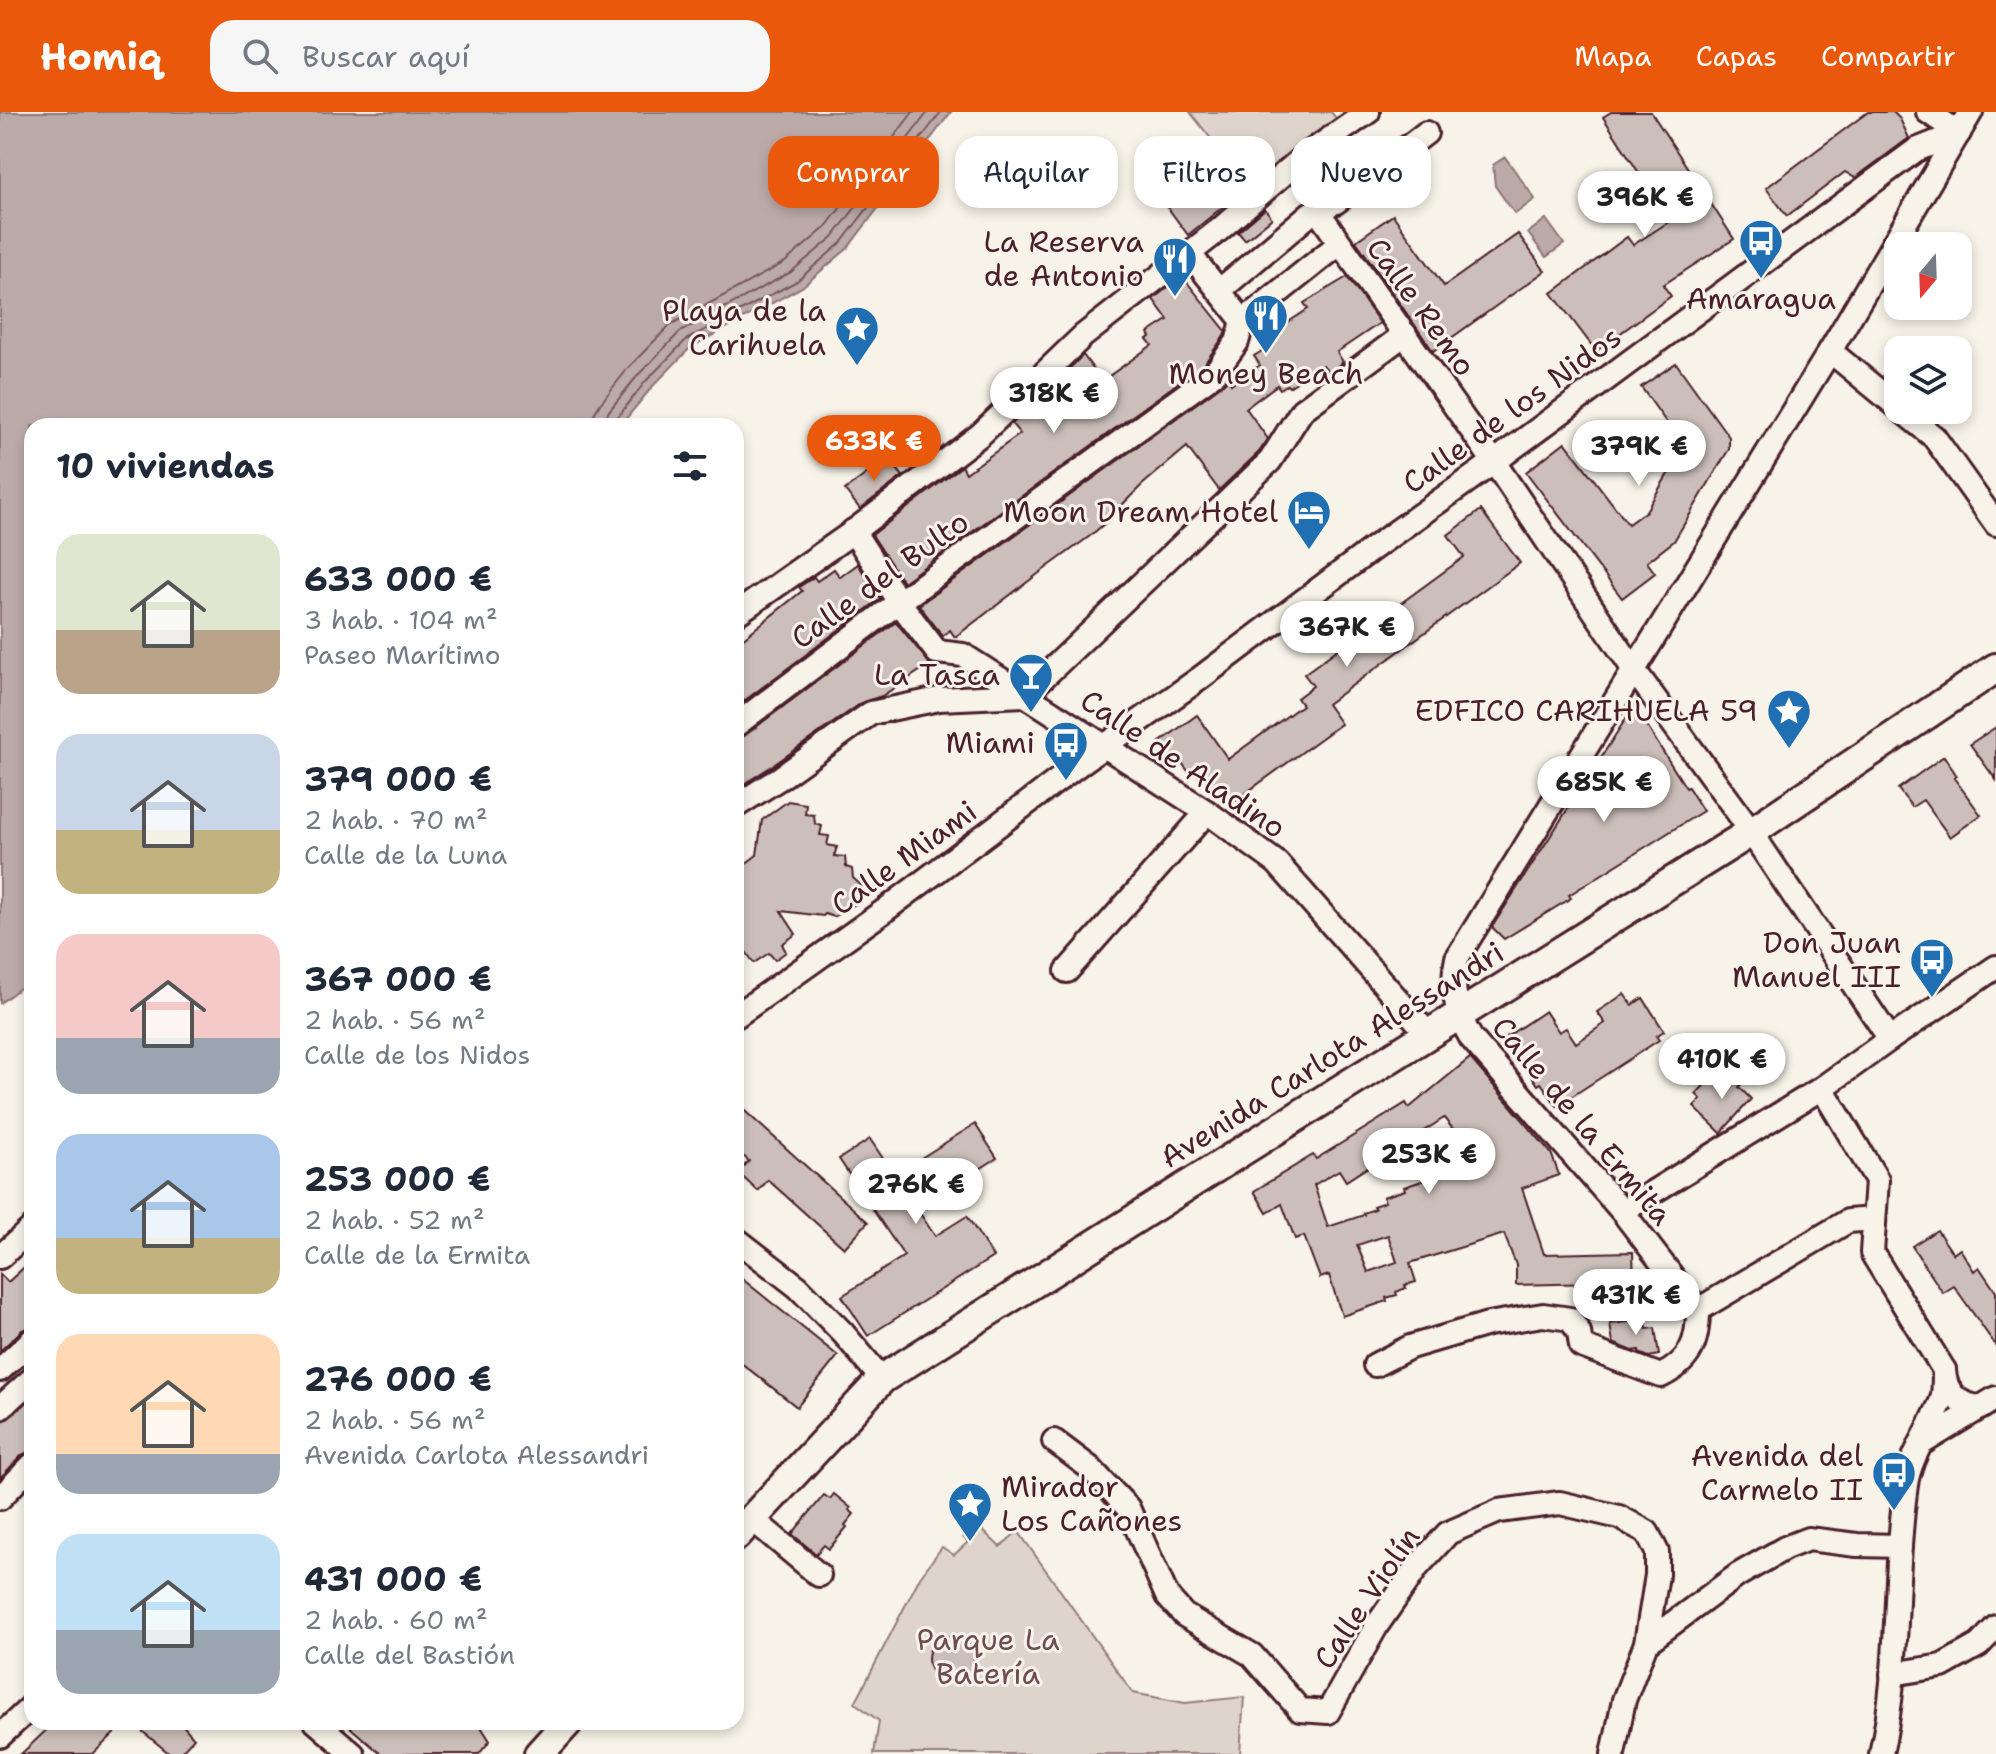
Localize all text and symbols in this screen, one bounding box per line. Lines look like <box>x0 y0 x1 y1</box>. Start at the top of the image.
search box <box>210 20 770 92</box>
text: Homiq <box>40 31 162 82</box>
icon: search <box>238 34 282 78</box>
text: Buscar aquí <box>302 36 470 77</box>
text: Mapa <box>1574 37 1652 75</box>
text: Capas <box>1696 37 1777 75</box>
text: Compartir <box>1821 37 1956 75</box>
chip: Comprar <box>768 136 939 208</box>
chip: Alquilar <box>955 136 1118 208</box>
chip: Filtros <box>1134 136 1275 208</box>
chip: Nuevo <box>1291 136 1431 208</box>
pin: 396K € <box>1580 171 1710 239</box>
text: 396K € <box>1596 179 1694 214</box>
bus stop icon: Amaragua <box>1737 217 1785 280</box>
place label: La Reserva de Antonio <box>984 221 1144 296</box>
street label: Calle Remo <box>1357 229 1486 384</box>
north arrow <box>1884 232 1972 320</box>
map controls <box>1884 232 1972 424</box>
restaurant icon: La Reserva de Antonio <box>1151 235 1199 298</box>
place label: Amaragua <box>1686 278 1836 319</box>
place label: Playa de la Carihuela <box>662 290 826 365</box>
restaurant icon: Money Beach <box>1242 292 1290 355</box>
place icon: Playa de la Carihuela <box>833 304 881 367</box>
street label: Calle de los Nidos <box>1394 316 1629 503</box>
button: layers <box>1884 336 1972 424</box>
place label: Money Beach <box>1168 353 1364 394</box>
pin: 318K € <box>989 367 1119 435</box>
text: 318K € <box>1008 375 1100 410</box>
pin: 633K € <box>809 415 939 483</box>
pin: 379K € <box>1574 420 1704 488</box>
text: 633K € <box>825 423 923 458</box>
text: 379K € <box>1590 428 1688 463</box>
text: 10 viviendas <box>56 443 275 489</box>
icon: filters <box>668 444 712 488</box>
hotel icon: Moon Dream Hotel <box>1285 488 1333 551</box>
place label: Moon Dream Hotel <box>1003 491 1278 532</box>
street label: Calle del Bulto <box>783 501 977 658</box>
text: 633 000 € <box>304 556 492 602</box>
icon: home <box>120 566 216 662</box>
pin: 367K € <box>1282 601 1412 669</box>
text: 3 hab. · 104 m² <box>304 602 498 637</box>
text: 367K € <box>1298 609 1396 644</box>
text: Paseo Marítimo <box>304 637 501 672</box>
bar icon: La Tasca <box>1007 651 1055 714</box>
place label: La Tasca <box>874 654 1000 695</box>
street label: Calle de Aladino <box>1072 680 1294 848</box>
place icon: EDFICO CARIHUELA 59 <box>1765 687 1813 750</box>
place label: EDFICO CARIHUELA 59 <box>1415 690 1758 731</box>
bus stop icon: Miami <box>1042 719 1090 782</box>
place label: Miami <box>945 722 1035 763</box>
text: 379 000 € <box>304 756 492 802</box>
pin: 685K € <box>1539 756 1669 824</box>
text: 685K € <box>1555 764 1653 799</box>
icon: home <box>120 766 216 862</box>
street label: Calle Miami <box>822 791 985 924</box>
text: 2 hab. · 70 m² <box>304 802 488 837</box>
text: Calle de la Luna <box>304 837 507 872</box>
place label: Don Juan Manuel III <box>1732 922 1901 997</box>
street label: Avenida Carlota Alessandri <box>1152 932 1511 1177</box>
bus stop icon: Don Juan Manuel III <box>1908 936 1956 999</box>
text: 367 000 € <box>304 956 492 1002</box>
icon: home <box>120 966 216 1062</box>
text: 2 hab. · 56 m² <box>304 1002 486 1037</box>
street label: Calle de la Ermita <box>1483 1008 1682 1234</box>
pin: 410K € <box>1657 1033 1787 1101</box>
text: Calle de los Nidos <box>304 1037 530 1072</box>
text: 410K € <box>1677 1041 1767 1076</box>
pin: 253K € <box>1364 1128 1494 1196</box>
text: 253K € <box>1380 1136 1478 1171</box>
text: 253 000 € <box>304 1156 491 1202</box>
pin: 276K € <box>851 1158 981 1226</box>
icon: home <box>120 1166 216 1262</box>
text: 276K € <box>867 1166 965 1201</box>
text: 2 hab. · 52 m² <box>304 1202 485 1237</box>
text: Calle de la Ermita <box>304 1237 530 1272</box>
pin: 431K € <box>1571 1269 1701 1337</box>
text: 431K € <box>1591 1277 1681 1312</box>
text: 276 000 € <box>304 1356 492 1402</box>
icon: home <box>120 1366 216 1462</box>
text: 2 hab. · 56 m² <box>304 1402 486 1437</box>
place label: Avenida del Carmelo II <box>1691 1435 1863 1510</box>
text: Avenida Carlota Alessandri <box>304 1437 649 1472</box>
bus stop icon: Avenida del Carmelo II <box>1870 1449 1918 1512</box>
place label: Mirador Los Cañones <box>1001 1466 1182 1541</box>
place icon: Mirador Los Cañones <box>946 1480 994 1543</box>
street label: Calle Violín <box>1304 1519 1429 1677</box>
text: 431 000 € <box>304 1556 482 1602</box>
icon: home <box>120 1566 216 1662</box>
text: 2 hab. · 60 m² <box>304 1602 488 1637</box>
park label: Parque La Batería <box>916 1619 1060 1694</box>
text: Calle del Bastión <box>304 1637 515 1672</box>

